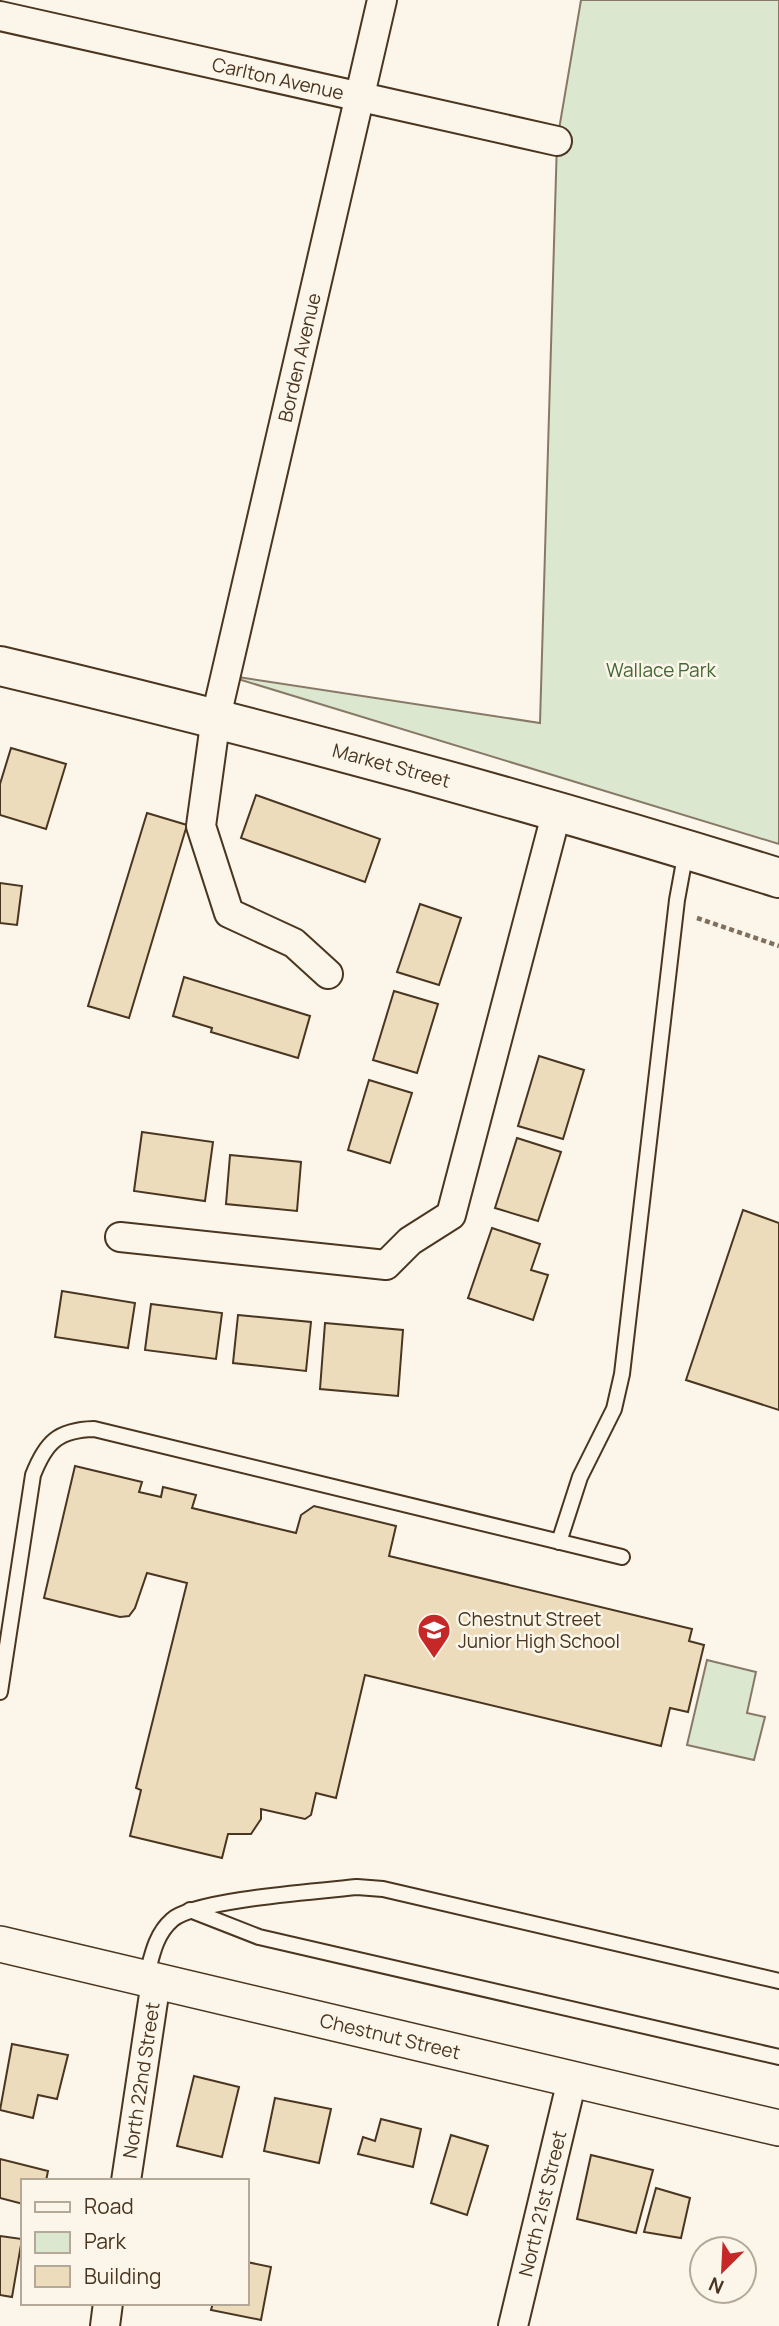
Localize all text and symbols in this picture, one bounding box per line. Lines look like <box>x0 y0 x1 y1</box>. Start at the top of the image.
street label: Carlton Avenue <box>210 51 346 106</box>
street label: Borden Avenue <box>272 290 327 425</box>
park label: Wallace Park <box>606 657 717 683</box>
street label: Market Street <box>330 737 453 794</box>
place label: Chestnut Street Junior High School <box>458 1606 620 1654</box>
school or university icon: Chestnut Street Junior High School <box>415 1611 453 1660</box>
street label: North 22nd Street <box>117 2000 166 2160</box>
street label: Chestnut Street <box>317 2007 463 2065</box>
street label: North 21st Street <box>512 2128 572 2279</box>
legend <box>21 2179 248 2305</box>
text: Road <box>84 2192 134 2220</box>
text: Park <box>84 2227 126 2255</box>
north arrow <box>688 2235 758 2305</box>
text: Building <box>84 2262 161 2290</box>
text: N <box>705 2271 728 2300</box>

